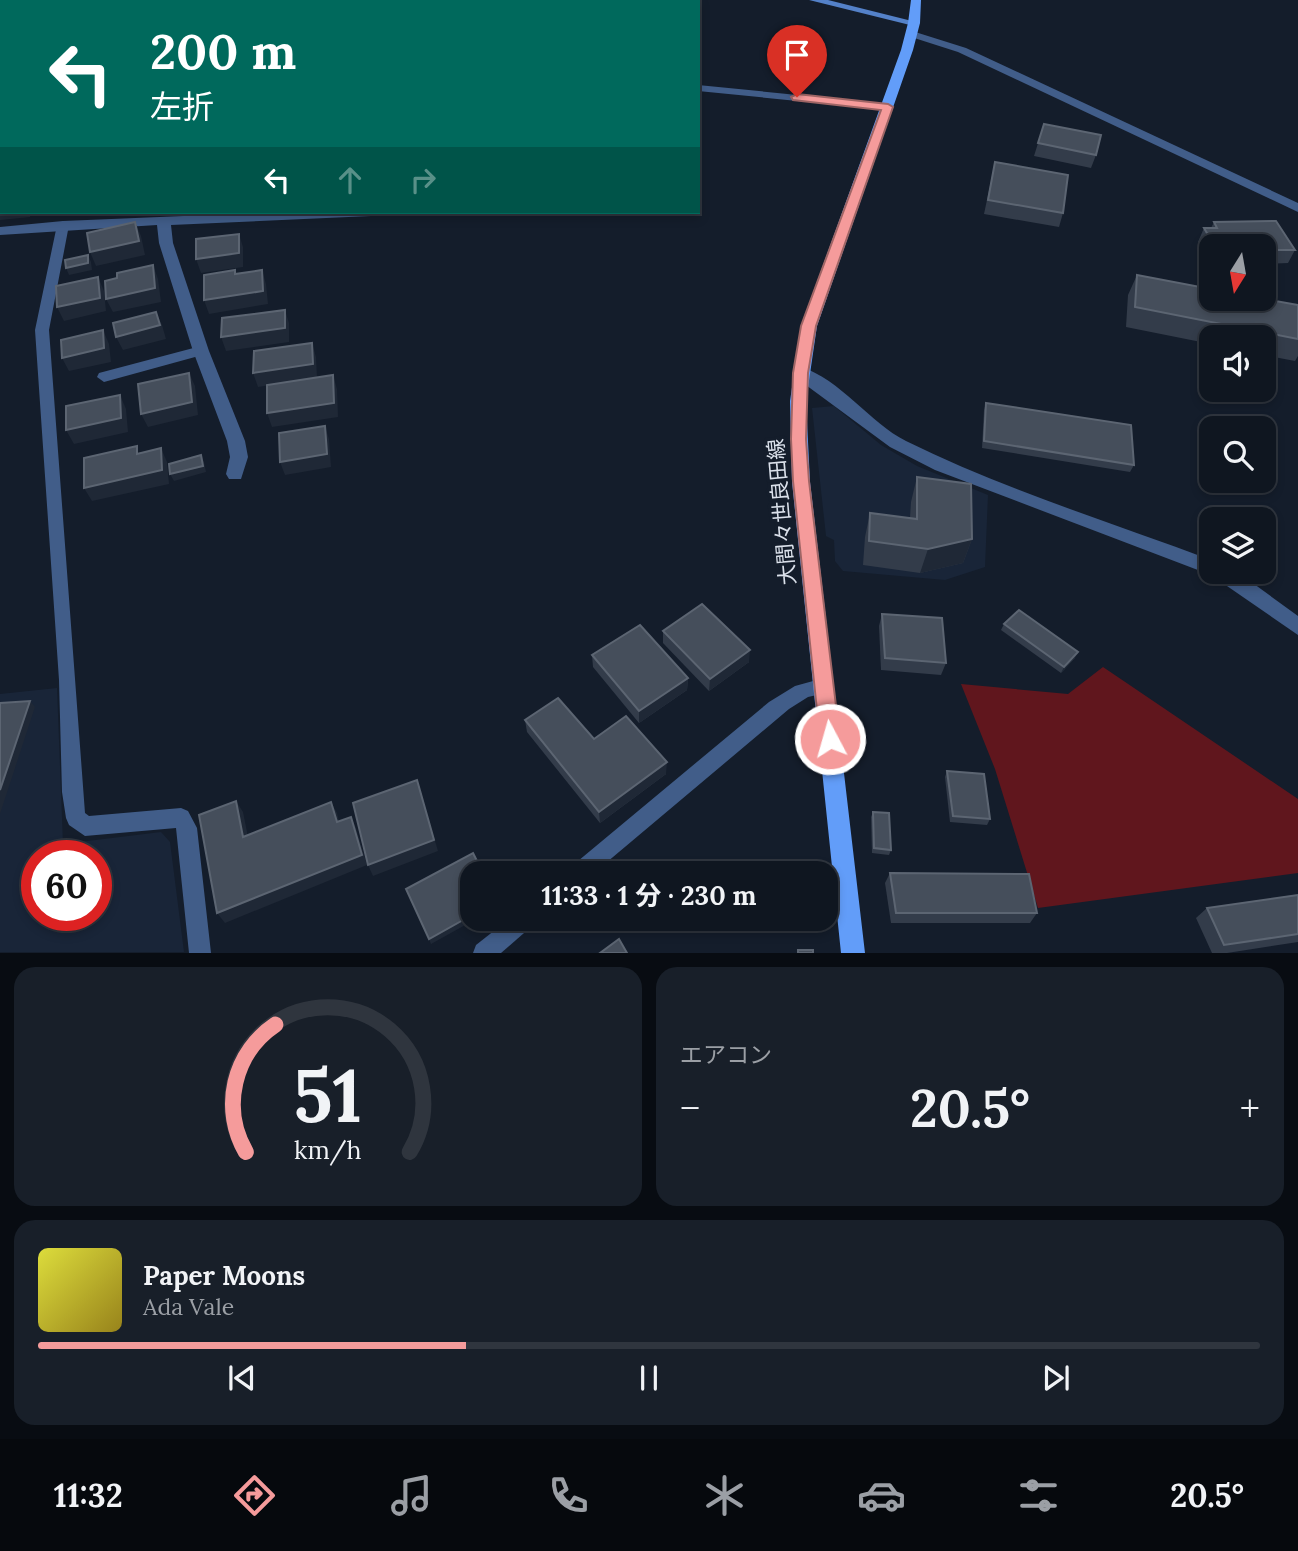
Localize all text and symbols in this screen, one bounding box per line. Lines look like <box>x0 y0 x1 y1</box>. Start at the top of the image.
text: 200 m <box>150 20 296 82</box>
pin <box>767 25 827 97</box>
icon: left <box>35 28 126 119</box>
icon: arrive <box>778 36 816 74</box>
text: 左折 <box>150 86 214 127</box>
icon: left <box>258 161 296 199</box>
icon: ahead <box>331 161 369 199</box>
icon: right <box>404 161 442 199</box>
north arrow <box>1199 234 1276 312</box>
map controls <box>1199 234 1276 584</box>
button: sound <box>1199 325 1276 402</box>
button: search <box>1199 416 1276 493</box>
street label: 大間々世良田線 <box>762 438 801 586</box>
button: layers <box>1199 507 1276 584</box>
position arrow <box>793 702 867 776</box>
speed limit sign: 60 <box>21 840 112 931</box>
text: 11:33 · 1 分 · 230 m <box>542 879 756 912</box>
text: エアコン <box>680 1040 772 1069</box>
text: 51 <box>294 1050 362 1143</box>
text: 20.5° <box>910 1075 1030 1141</box>
text: − <box>680 1084 700 1132</box>
text: + <box>1240 1084 1260 1132</box>
text: km/h <box>294 1134 362 1166</box>
text: Paper Moons <box>143 1259 305 1292</box>
text: Ada Vale <box>143 1292 234 1321</box>
icon: previous <box>223 1359 261 1397</box>
icon: pause <box>630 1359 668 1397</box>
icon: next <box>1037 1359 1075 1397</box>
icon: directions <box>230 1471 279 1520</box>
icon: music <box>387 1471 436 1520</box>
icon: phone <box>544 1471 593 1520</box>
icon: climate <box>700 1471 749 1520</box>
icon: car <box>857 1471 906 1520</box>
icon: filters <box>1014 1471 1063 1520</box>
text: 11:32 <box>54 1475 123 1516</box>
text: 20.5° <box>1170 1475 1244 1516</box>

